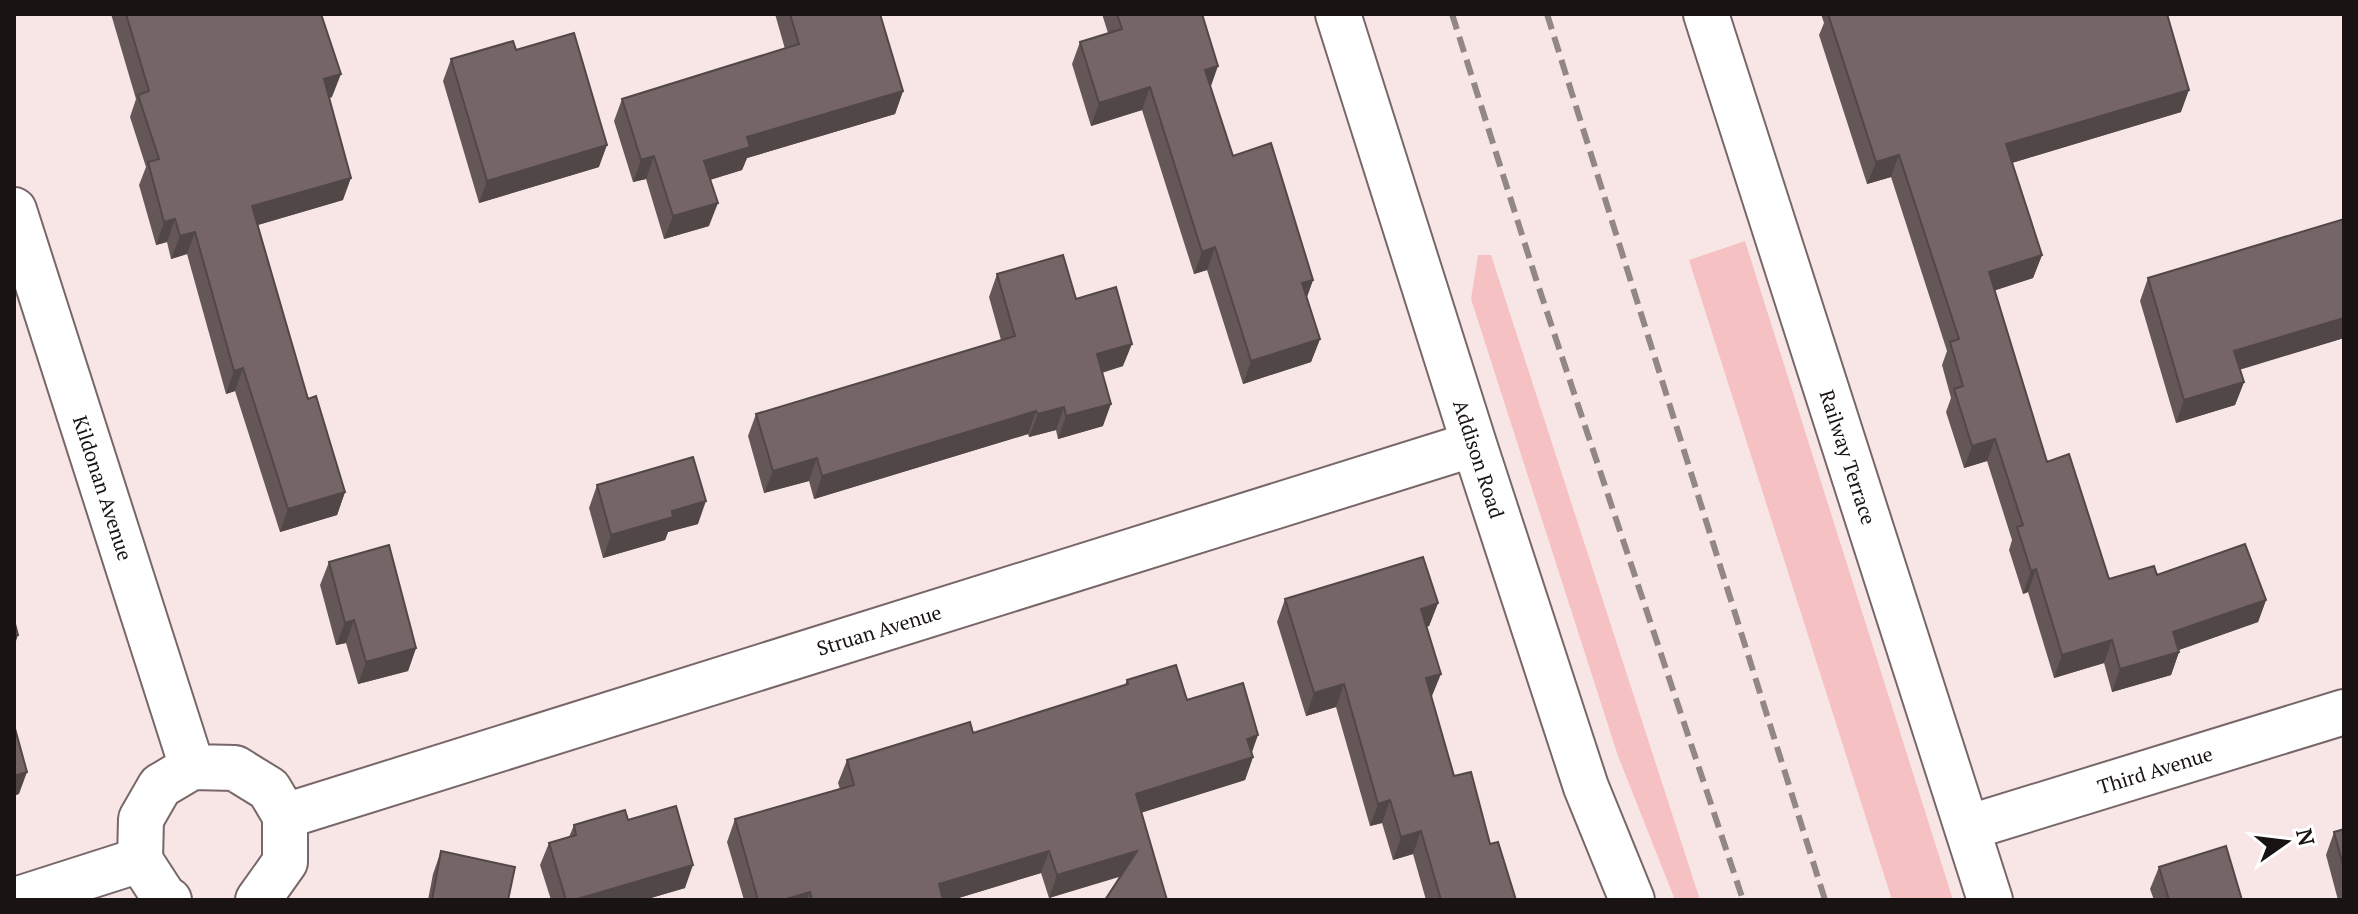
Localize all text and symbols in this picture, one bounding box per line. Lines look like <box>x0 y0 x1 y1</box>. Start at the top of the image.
street label: Railway Terrace <box>1814 386 1882 528</box>
street label: Addison Road <box>1447 396 1511 522</box>
street label: Kildonan Avenue <box>67 412 139 564</box>
street label: Struan Avenue <box>813 598 945 662</box>
street label: Third Avenue <box>2094 740 2216 800</box>
north arrow <box>2246 802 2326 882</box>
text: N <box>2290 825 2322 849</box>

